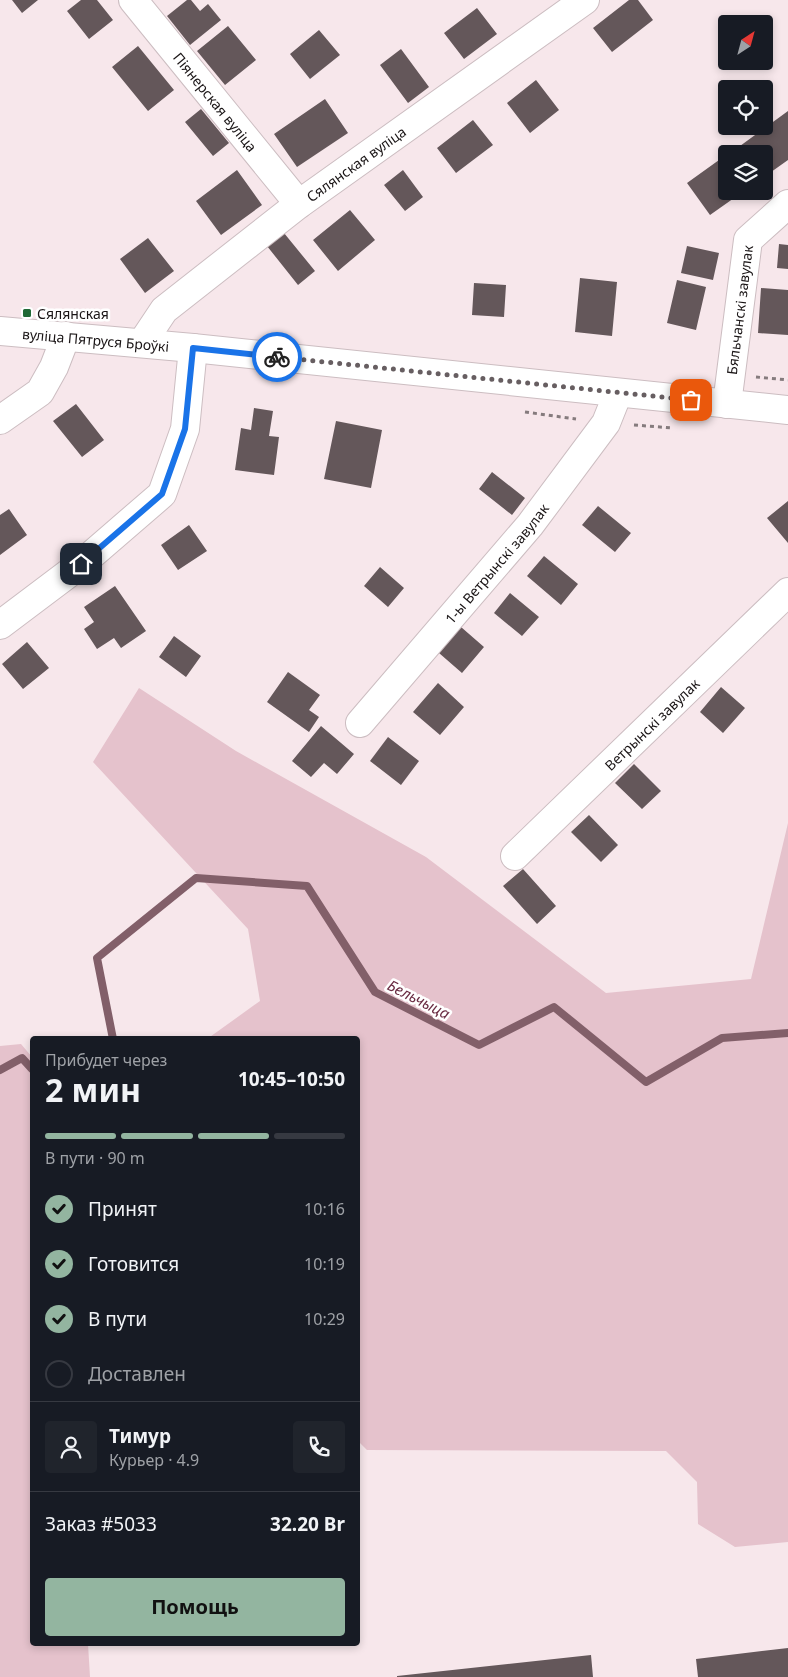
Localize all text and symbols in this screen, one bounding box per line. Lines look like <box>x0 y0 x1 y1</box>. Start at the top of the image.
north arrow <box>718 15 772 70</box>
map controls <box>718 15 773 200</box>
street label: Піянерская вуліца <box>170 48 262 155</box>
button: locate <box>718 80 773 135</box>
street label: Сялянская вуліца <box>302 122 409 206</box>
button: layers <box>718 145 773 200</box>
street label: Бяльчанскі завулак <box>721 243 757 376</box>
place label: Сялянская <box>37 304 109 323</box>
marker: Сялянская <box>21 307 33 319</box>
street label: вуліца Пятруся Броўкі <box>21 323 170 355</box>
courier <box>252 332 302 382</box>
icon: bike <box>263 343 291 371</box>
pin <box>670 379 712 421</box>
icon: bag <box>677 386 705 414</box>
street label: 1-ы Ветрынскі завулак <box>440 499 553 627</box>
pin <box>60 543 102 585</box>
icon: home <box>67 550 95 578</box>
street label: Ветрынскі завулак <box>600 673 703 774</box>
water label: Бельчыца <box>384 975 454 1023</box>
text: Прибудет через <box>45 1049 167 1071</box>
text: 10:45–10:50 <box>238 1066 345 1092</box>
text: 2 мин <box>45 1068 141 1111</box>
text: В пути · 90 m <box>45 1147 145 1169</box>
icon: check <box>45 1195 73 1223</box>
text: Принят <box>88 1196 157 1222</box>
text: 10:16 <box>304 1198 345 1220</box>
icon: check <box>45 1250 73 1278</box>
text: Готовится <box>88 1251 179 1277</box>
text: 10:19 <box>304 1253 345 1275</box>
icon: check <box>45 1305 73 1333</box>
text: В пути <box>88 1306 147 1332</box>
text: 10:29 <box>304 1308 345 1330</box>
text: Доставлен <box>88 1361 186 1387</box>
button: person <box>45 1421 97 1473</box>
button: phone <box>293 1421 345 1473</box>
text: Тимур <box>109 1423 171 1449</box>
text: Курьер · 4.9 <box>109 1449 199 1471</box>
text: Заказ #5033 <box>45 1511 157 1537</box>
text: 32.20 Br <box>270 1511 345 1537</box>
button: Помощь <box>45 1578 345 1636</box>

